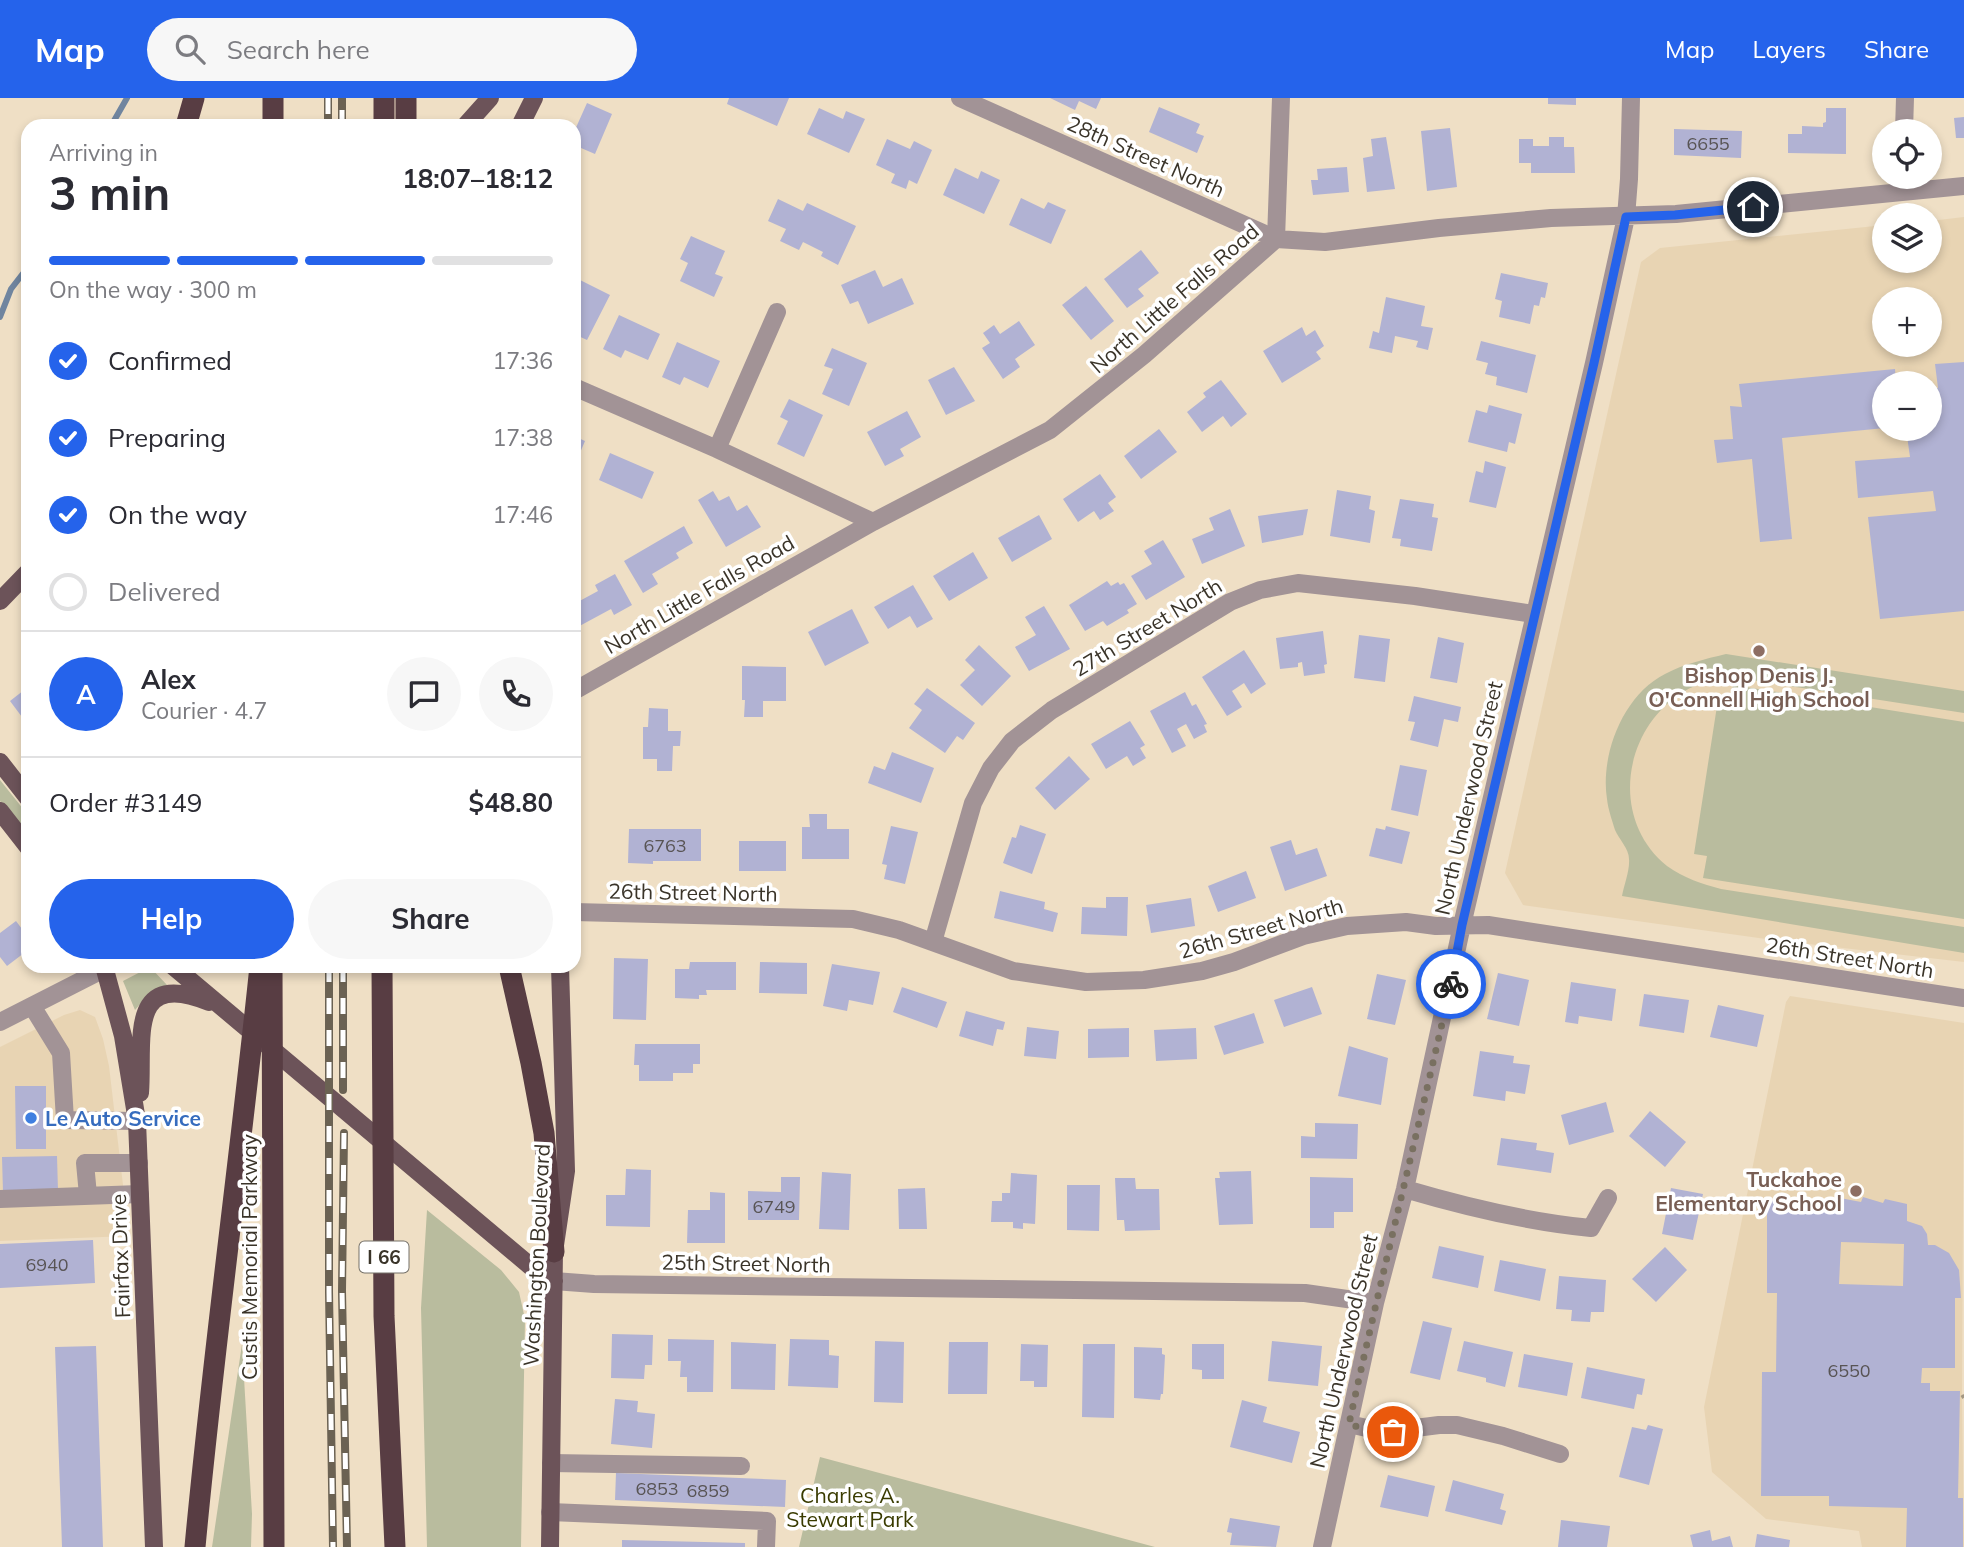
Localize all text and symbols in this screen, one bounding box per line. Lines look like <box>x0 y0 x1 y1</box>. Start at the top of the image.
search box <box>147 18 637 81</box>
text: Map <box>35 29 105 70</box>
icon: search <box>171 30 209 68</box>
text: Search here <box>227 33 370 66</box>
text: Map <box>1665 34 1714 64</box>
text: Layers <box>1752 34 1826 64</box>
text: Share <box>1864 34 1929 64</box>
street label: 28th Street North <box>1063 110 1229 202</box>
map controls <box>1872 119 1942 441</box>
button: locate <box>1872 119 1942 189</box>
house number: 6655 <box>1686 132 1730 155</box>
text: Arriving in <box>49 138 158 167</box>
text: 18:07–18:12 <box>402 162 553 195</box>
text: 3 min <box>49 164 170 222</box>
pin <box>1723 177 1783 237</box>
icon: home <box>1734 188 1772 226</box>
button: layers <box>1872 203 1942 273</box>
street label: North Little Falls Road <box>1084 218 1264 378</box>
text: On the way · 300 m <box>49 275 257 304</box>
button: + <box>1872 287 1942 357</box>
icon: check <box>49 342 87 380</box>
text: Confirmed <box>108 344 232 377</box>
text: 17:36 <box>493 346 553 375</box>
button: − <box>1872 371 1942 441</box>
icon: check <box>49 419 87 457</box>
text: Preparing <box>108 421 226 454</box>
text: 17:38 <box>493 423 553 452</box>
icon: check <box>49 496 87 534</box>
text: On the way <box>108 498 247 531</box>
text: 17:46 <box>493 500 553 529</box>
street label: North Little Falls Road <box>599 529 799 659</box>
street label: 27th Street North <box>1068 572 1226 682</box>
text: Delivered <box>108 575 221 608</box>
marker: Bishop Denis J. O'Connell High School <box>1751 643 1767 659</box>
button: chat <box>387 657 461 731</box>
button: phone <box>479 657 553 731</box>
place label: Bishop Denis J. O'Connell High School <box>1648 662 1870 712</box>
text: Alex <box>141 663 196 696</box>
text: A <box>76 678 96 711</box>
street label: North Underwood Street <box>1428 679 1508 917</box>
text: Courier · 4.7 <box>141 696 267 725</box>
text: Order #3149 <box>49 786 202 819</box>
text: $48.80 <box>469 786 553 819</box>
house number: 6763 <box>643 834 687 857</box>
street label: 26th Street North <box>608 878 778 906</box>
button: Help <box>49 879 294 959</box>
button: Share <box>308 879 553 959</box>
street label: 26th Street North <box>1176 892 1346 964</box>
street label: 26th Street North <box>1764 931 1936 983</box>
courier <box>1416 949 1486 1019</box>
icon: bike <box>1432 965 1470 1003</box>
place label: Le Auto Service <box>45 1105 201 1131</box>
marker: Le Auto Service <box>23 1110 39 1126</box>
street label: Custis Memorial Parkway <box>236 1134 262 1380</box>
street label: Washington Boulevard <box>517 1143 555 1367</box>
place label: Tuckahoe Elementary School <box>1655 1166 1842 1216</box>
marker: Tuckahoe Elementary School <box>1848 1183 1864 1199</box>
street label: Fairfax Drive <box>105 1193 135 1319</box>
house number: 6749 <box>752 1195 796 1218</box>
street label: North Underwood Street <box>1303 1232 1383 1470</box>
road number: I 66 <box>360 1242 408 1273</box>
street label: 25th Street North <box>661 1249 831 1277</box>
house number: 6940 <box>25 1253 69 1276</box>
house number: 6550 <box>1827 1359 1871 1382</box>
pin <box>1363 1402 1423 1462</box>
icon: bag <box>1374 1413 1412 1451</box>
house number: 6853 <box>635 1477 679 1500</box>
house number: 6859 <box>686 1479 730 1502</box>
park label: Charles A. Stewart Park <box>786 1482 914 1532</box>

